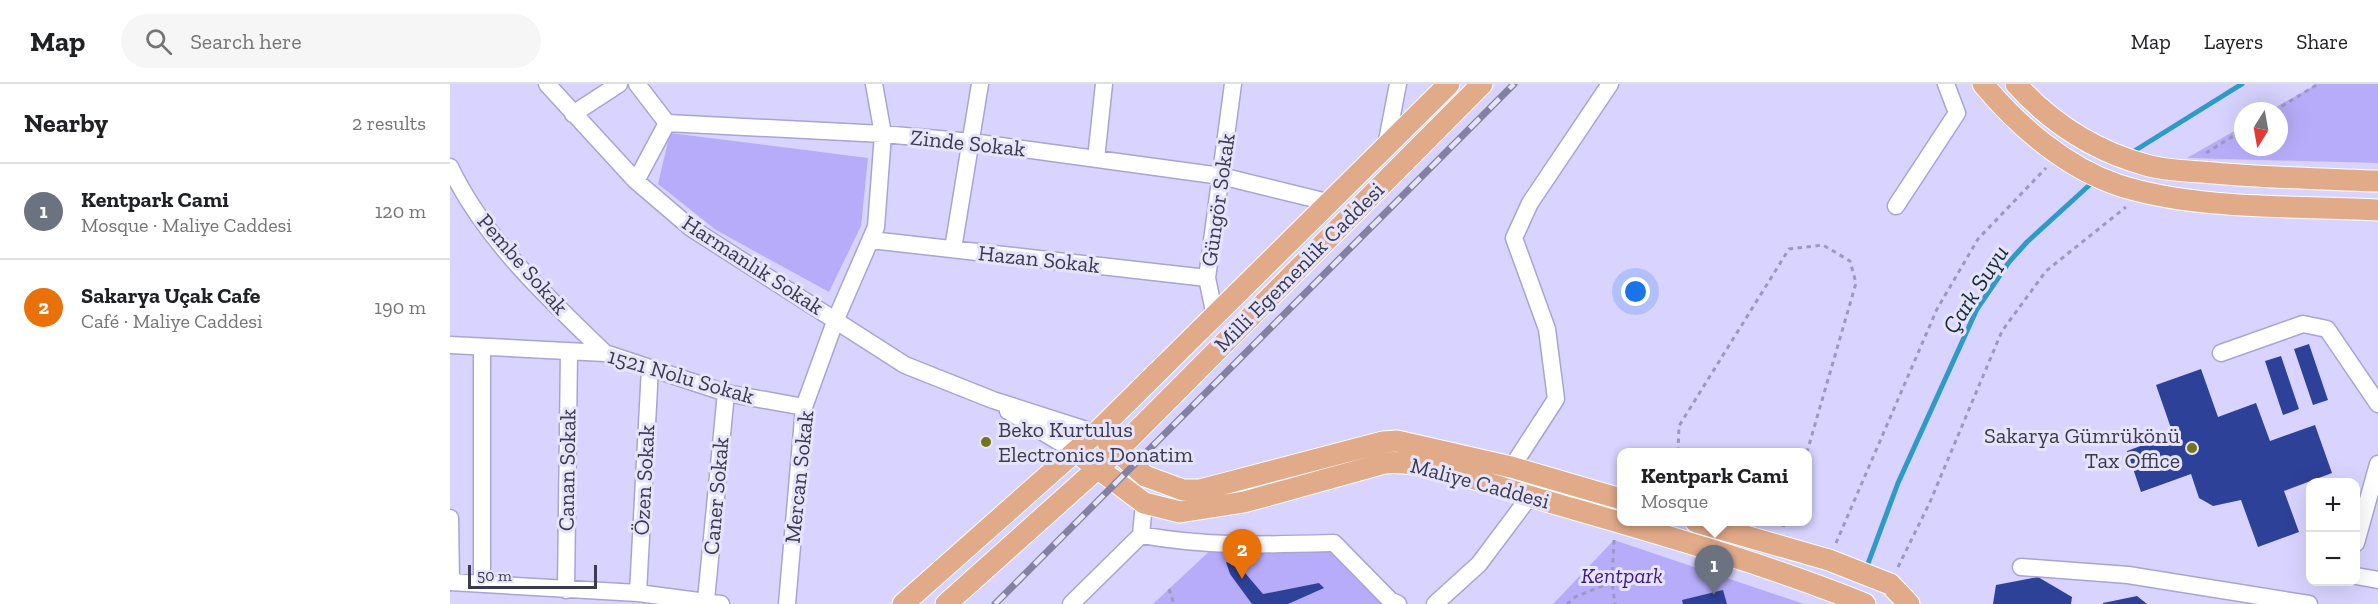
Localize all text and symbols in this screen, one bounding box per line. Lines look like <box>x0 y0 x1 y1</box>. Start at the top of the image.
search box <box>121 14 541 68</box>
text: Map <box>30 25 85 58</box>
icon: search <box>142 25 175 58</box>
text: Search here <box>190 28 302 55</box>
text: Map <box>2131 29 2171 54</box>
text: Layers <box>2204 29 2263 54</box>
text: Share <box>2296 29 2348 54</box>
north arrow <box>2234 102 2288 156</box>
text: Nearby <box>24 107 108 139</box>
text: 2 results <box>352 111 426 135</box>
street label: Zinde Sokak <box>909 124 1027 163</box>
street label: Güngör Sokak <box>1195 131 1241 268</box>
street label: Milli Egemenlik Caddesi <box>1208 176 1390 358</box>
text: Kentpark Cami <box>81 186 229 213</box>
text: 1 <box>39 199 48 223</box>
text: 120 m <box>375 199 426 223</box>
street label: Pembe Sokak <box>472 208 575 320</box>
street label: Harmanlık Sokak <box>677 209 829 321</box>
text: Mosque · Maliye Caddesi <box>81 213 292 237</box>
street label: Hazan Sokak <box>977 239 1102 279</box>
water label: Çark Suyu <box>1936 239 2014 339</box>
your location <box>1621 277 1650 306</box>
text: Sakarya Uçak Cafe <box>81 282 261 309</box>
text: 2 <box>38 295 49 319</box>
text: 190 m <box>374 295 426 319</box>
text: Café · Maliye Caddesi <box>81 309 263 333</box>
street label: 1521 Nolu Sokak <box>605 342 758 410</box>
street label: Canan Sokak <box>552 408 582 531</box>
street label: Mercan Sokak <box>779 409 819 545</box>
place label: Beko Kurtulus Electronics Donatim <box>998 416 1193 468</box>
place label: Sakarya Gümrükönü Tax Office <box>1984 422 2181 474</box>
street label: Özen Sokak <box>628 423 660 536</box>
street label: Caner Sokak <box>697 435 735 556</box>
marker: Beko Kurtulus Electronics Donatim <box>979 435 993 449</box>
marker: Sakarya Gümrükönü Tax Office <box>2185 441 2199 455</box>
popup <box>1617 448 1812 526</box>
street label: Maliye Caddesi <box>1407 451 1553 515</box>
text: Kentpark Cami <box>1641 462 1788 489</box>
map controls <box>2306 478 2360 586</box>
button: + <box>2306 478 2360 532</box>
text: Mosque <box>1641 489 1708 513</box>
pin: 2 <box>1222 530 1262 579</box>
button: − <box>2306 532 2360 586</box>
pin: 1 <box>1694 546 1734 595</box>
scale bar <box>468 562 597 590</box>
park label: Kentpark <box>1581 562 1663 589</box>
text: 50 m <box>477 566 512 585</box>

